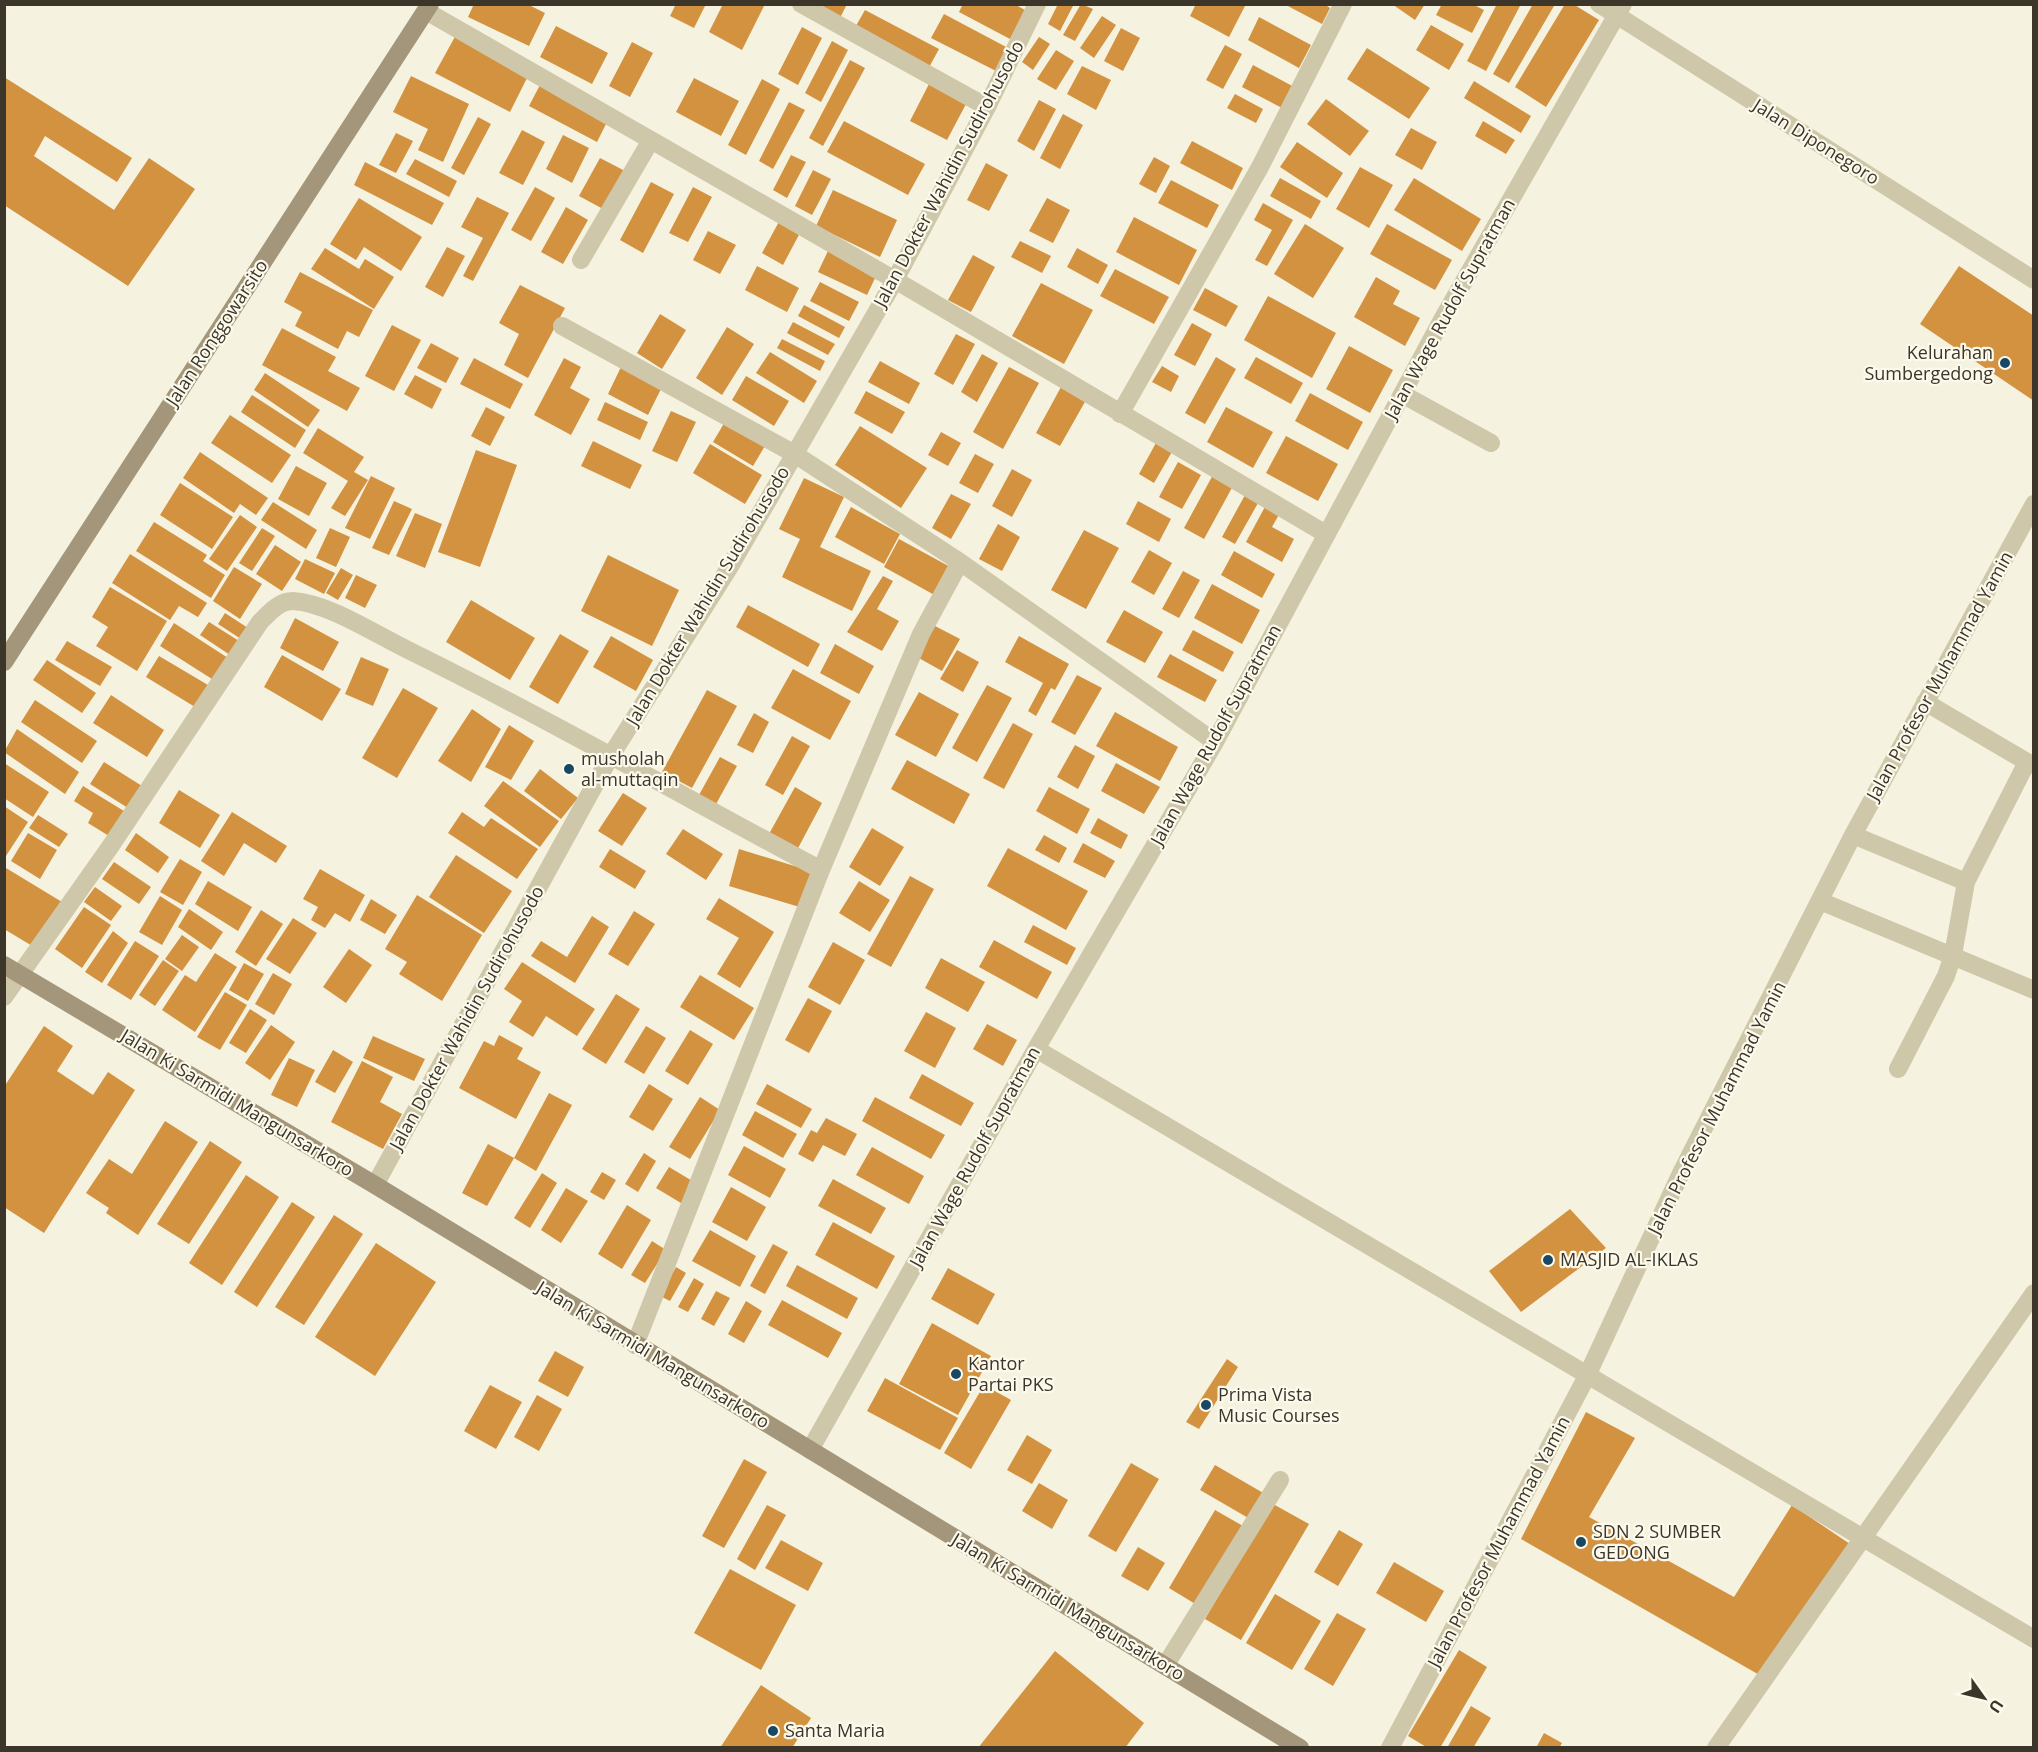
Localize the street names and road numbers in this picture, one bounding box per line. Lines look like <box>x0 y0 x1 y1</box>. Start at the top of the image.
street label: Jalan Dokter Wahidin Sudirohusodo <box>867 36 1029 313</box>
street label: Jalan Diponegoro <box>1747 92 1884 190</box>
street label: Jalan Wage Rudolf Supratman <box>1377 194 1520 425</box>
street label: Jalan Ronggowarsito <box>159 255 273 412</box>
street label: Jalan Dokter Wahidin Sudirohusodo <box>619 461 794 731</box>
street label: Jalan Profesor Muhammad Yamin <box>1859 547 2018 806</box>
street label: Jalan Wage Rudolf Supratman <box>1143 620 1286 851</box>
street label: Jalan Dokter Wahidin Sudirohusodo <box>382 881 549 1156</box>
street label: Jalan Profesor Muhammad Yamin <box>1641 977 1791 1240</box>
street label: Jalan Ki Sarmidi Mangunsarkoro <box>115 1022 358 1181</box>
street label: Jalan Wage Rudolf Supratman <box>902 1042 1045 1273</box>
street label: Jalan Ki Sarmidi Mangunsarkoro <box>531 1274 774 1433</box>
street label: Jalan Profesor Muhammad Yamin <box>1421 1412 1575 1673</box>
street label: Jalan Ki Sarmidi Mangunsarkoro <box>946 1526 1189 1685</box>

